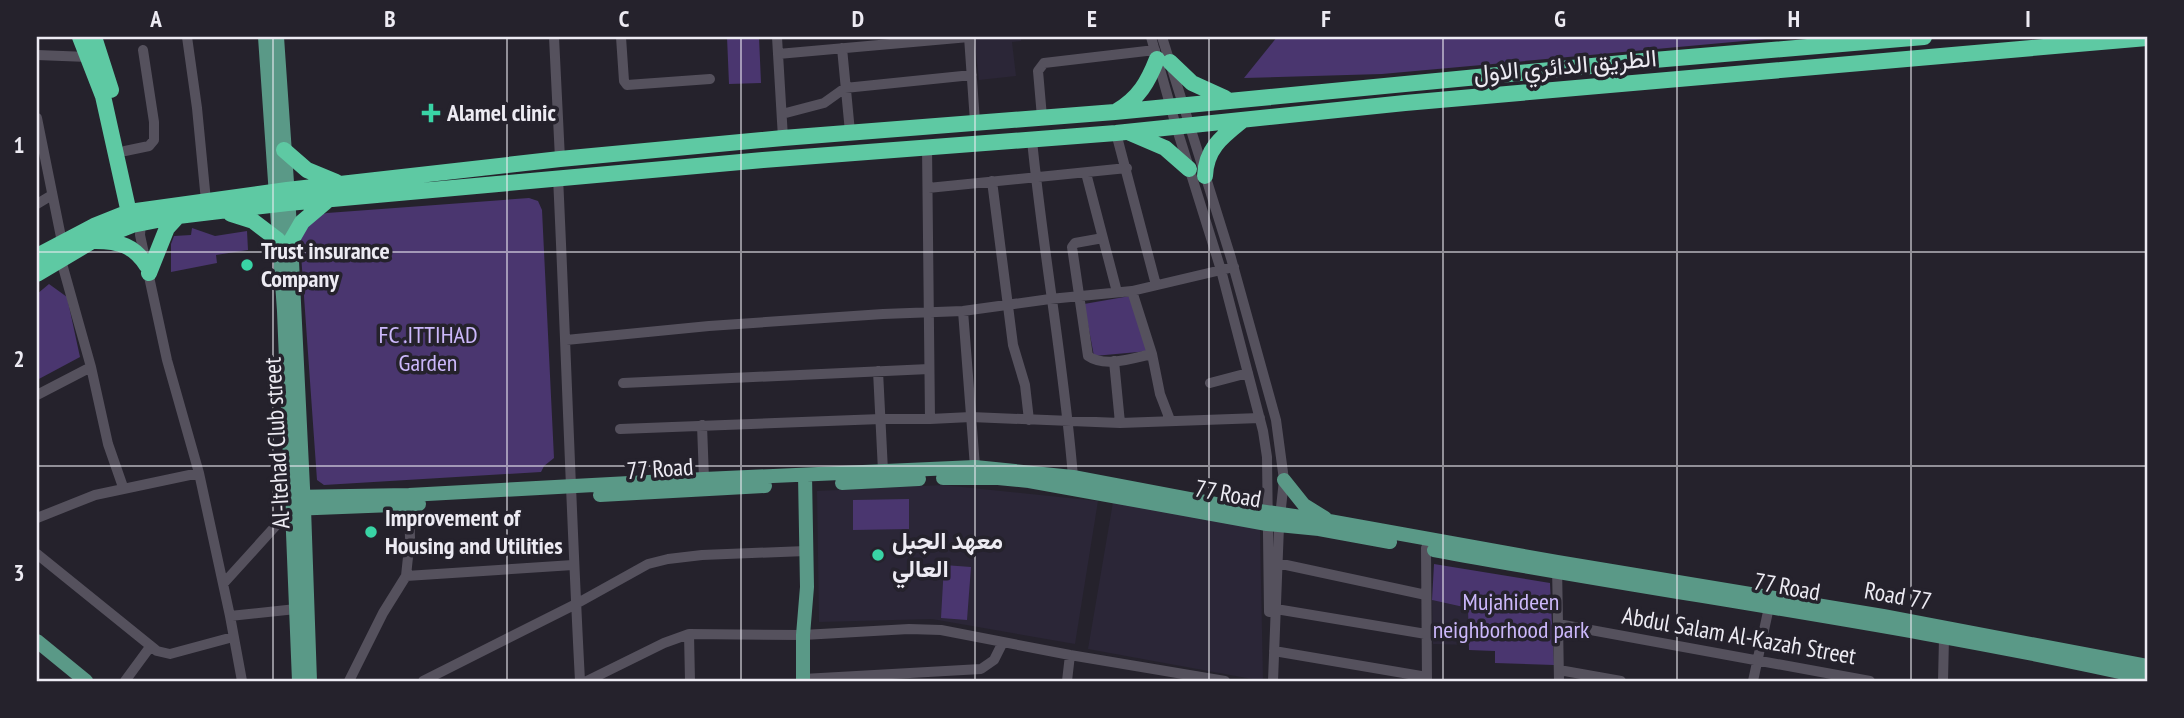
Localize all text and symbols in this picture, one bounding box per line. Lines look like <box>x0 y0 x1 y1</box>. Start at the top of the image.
text: A <box>149 4 162 33</box>
text: B <box>384 4 396 33</box>
text: C <box>619 4 630 33</box>
text: D <box>852 4 864 33</box>
text: E <box>1087 4 1097 33</box>
text: F <box>1321 4 1331 33</box>
text: G <box>1554 4 1566 33</box>
text: H <box>1788 4 1800 33</box>
text: I <box>2025 4 2031 33</box>
street label: الطريق الدائري الاول <box>1472 42 1658 93</box>
place label: Alamel clinic <box>446 97 557 128</box>
marker: Alamel clinic <box>421 103 441 123</box>
text: 1 <box>14 130 25 159</box>
place label: Trust insurance Company <box>261 235 390 294</box>
marker: Trust insurance Company <box>239 257 255 273</box>
park label: FC .ITTIHAD Garden <box>379 319 478 378</box>
text: 2 <box>14 344 25 373</box>
street label: Al-Itehad Club street <box>257 356 296 529</box>
street label: 77 Road <box>626 451 694 486</box>
street label: 77 Road <box>1193 472 1264 515</box>
place label: Improvement of Housing and Utilities <box>385 502 563 561</box>
marker: Improvement of Housing and Utilities <box>363 524 379 540</box>
place label: معهد الجبل العالي <box>892 525 1003 589</box>
marker: معهد الجبل العالي <box>870 547 886 563</box>
text: 3 <box>14 558 25 587</box>
street label: 77 Road <box>1752 565 1823 608</box>
street label: Road 77 <box>1862 574 1934 617</box>
park label: Mujahideen neighborhood park <box>1433 586 1590 645</box>
street label: Abdul Salam Al-Kazah Street <box>1620 600 1859 671</box>

